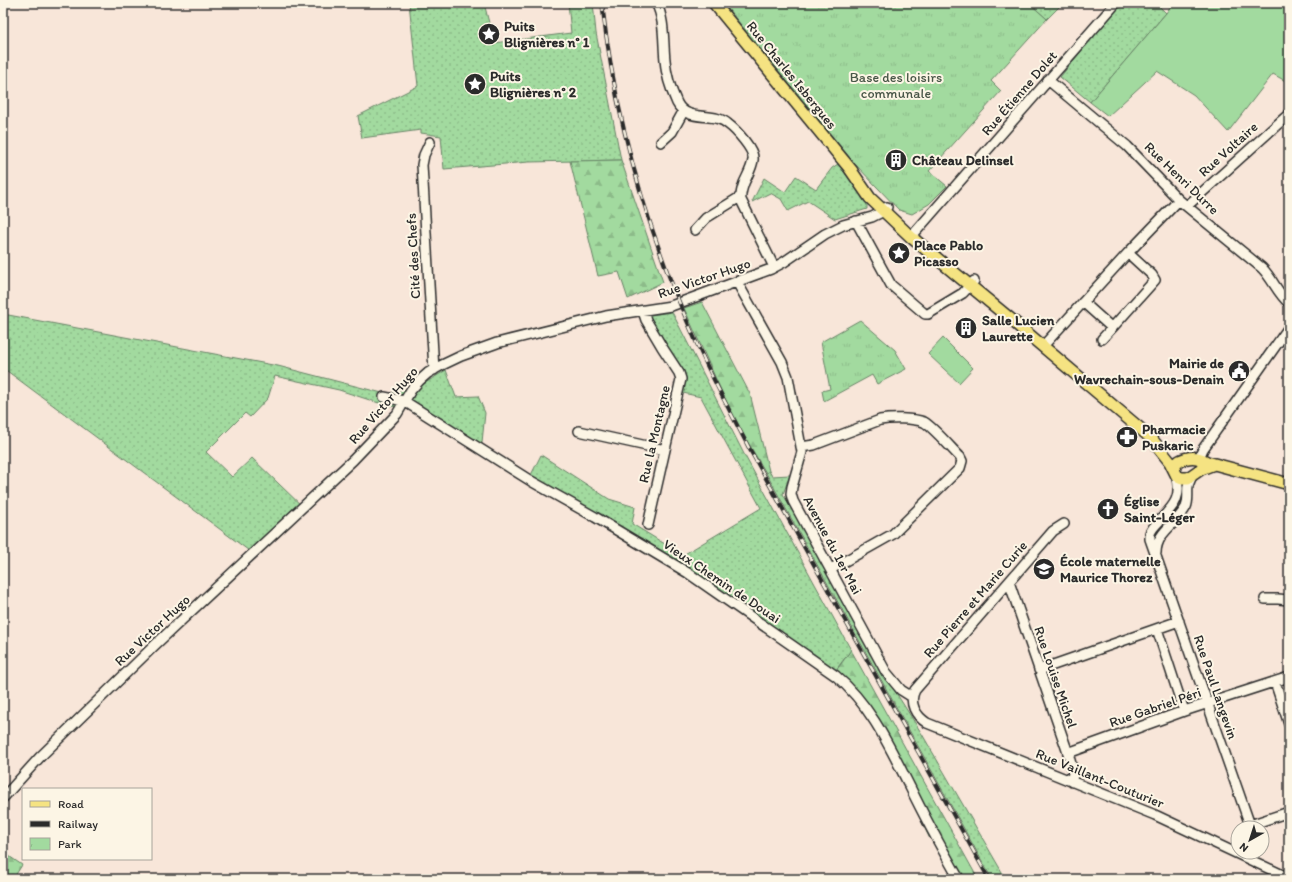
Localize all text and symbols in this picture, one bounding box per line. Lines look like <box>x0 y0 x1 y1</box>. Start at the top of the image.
place label: Puits Blignières n° 1 <box>504 18 590 51</box>
street label: Rue Charles Isbergues <box>743 18 840 133</box>
place icon: Puits Blignières n° 1 <box>476 21 502 47</box>
street label: Rue Étienne Dolet <box>978 47 1061 139</box>
place label: Puits Blignières n° 2 <box>490 68 577 101</box>
park label: Base des loisirs communale <box>850 69 942 102</box>
place icon: Puits Blignières n° 2 <box>462 71 488 97</box>
street label: Rue Voltaire <box>1195 118 1262 180</box>
street label: Rue Henri Durre <box>1141 139 1223 218</box>
building icon: Château Delinsel <box>883 147 909 173</box>
place label: Château Delinsel <box>912 152 1015 169</box>
street label: Cité des Chefs <box>403 213 424 299</box>
place label: Place Pablo Picasso <box>914 237 983 270</box>
place icon: Place Pablo Picasso <box>886 240 912 266</box>
street label: Rue Victor Hugo <box>655 255 753 302</box>
place label: Salle Lucien Laurette <box>982 312 1055 345</box>
building icon: Salle Lucien Laurette <box>953 315 979 341</box>
place label: Mairie de Wavrechain-sous-Denain <box>1074 355 1224 388</box>
public building icon: Mairie de Wavrechain-sous-Denain <box>1226 358 1252 384</box>
street label: Rue Victor Hugo <box>345 363 422 448</box>
street label: Rue la Montagne <box>635 383 674 485</box>
place label: Pharmacie Puskaric <box>1142 421 1206 454</box>
pharmacy icon: Pharmacie Puskaric <box>1114 424 1140 450</box>
street label: Avenue du 1er Mai <box>799 493 866 597</box>
place label: Église Saint-Léger <box>1124 493 1195 526</box>
church icon: Église Saint-Léger <box>1095 496 1121 522</box>
street label: Vieux Chemin de Douai <box>660 536 784 627</box>
street label: Rue Pierre et Marie Curie <box>920 537 1031 661</box>
place label: École maternelle Maurice Thorez <box>1060 553 1161 586</box>
school or university icon: École maternelle Maurice Thorez <box>1031 556 1057 582</box>
street label: Rue Victor Hugo <box>111 591 194 670</box>
street label: Rue Louise Michel <box>1030 624 1081 730</box>
street label: Rue Paul Langevin <box>1190 633 1241 742</box>
street label: Rue Gabriel Péri <box>1107 684 1203 731</box>
street label: Rue Vaillant-Couturier <box>1033 745 1167 812</box>
legend <box>22 788 152 860</box>
text: Road <box>58 797 84 811</box>
text: Railway <box>58 817 98 831</box>
north arrow <box>1230 820 1270 860</box>
text: Park <box>58 837 82 851</box>
text: N <box>1237 840 1251 855</box>

